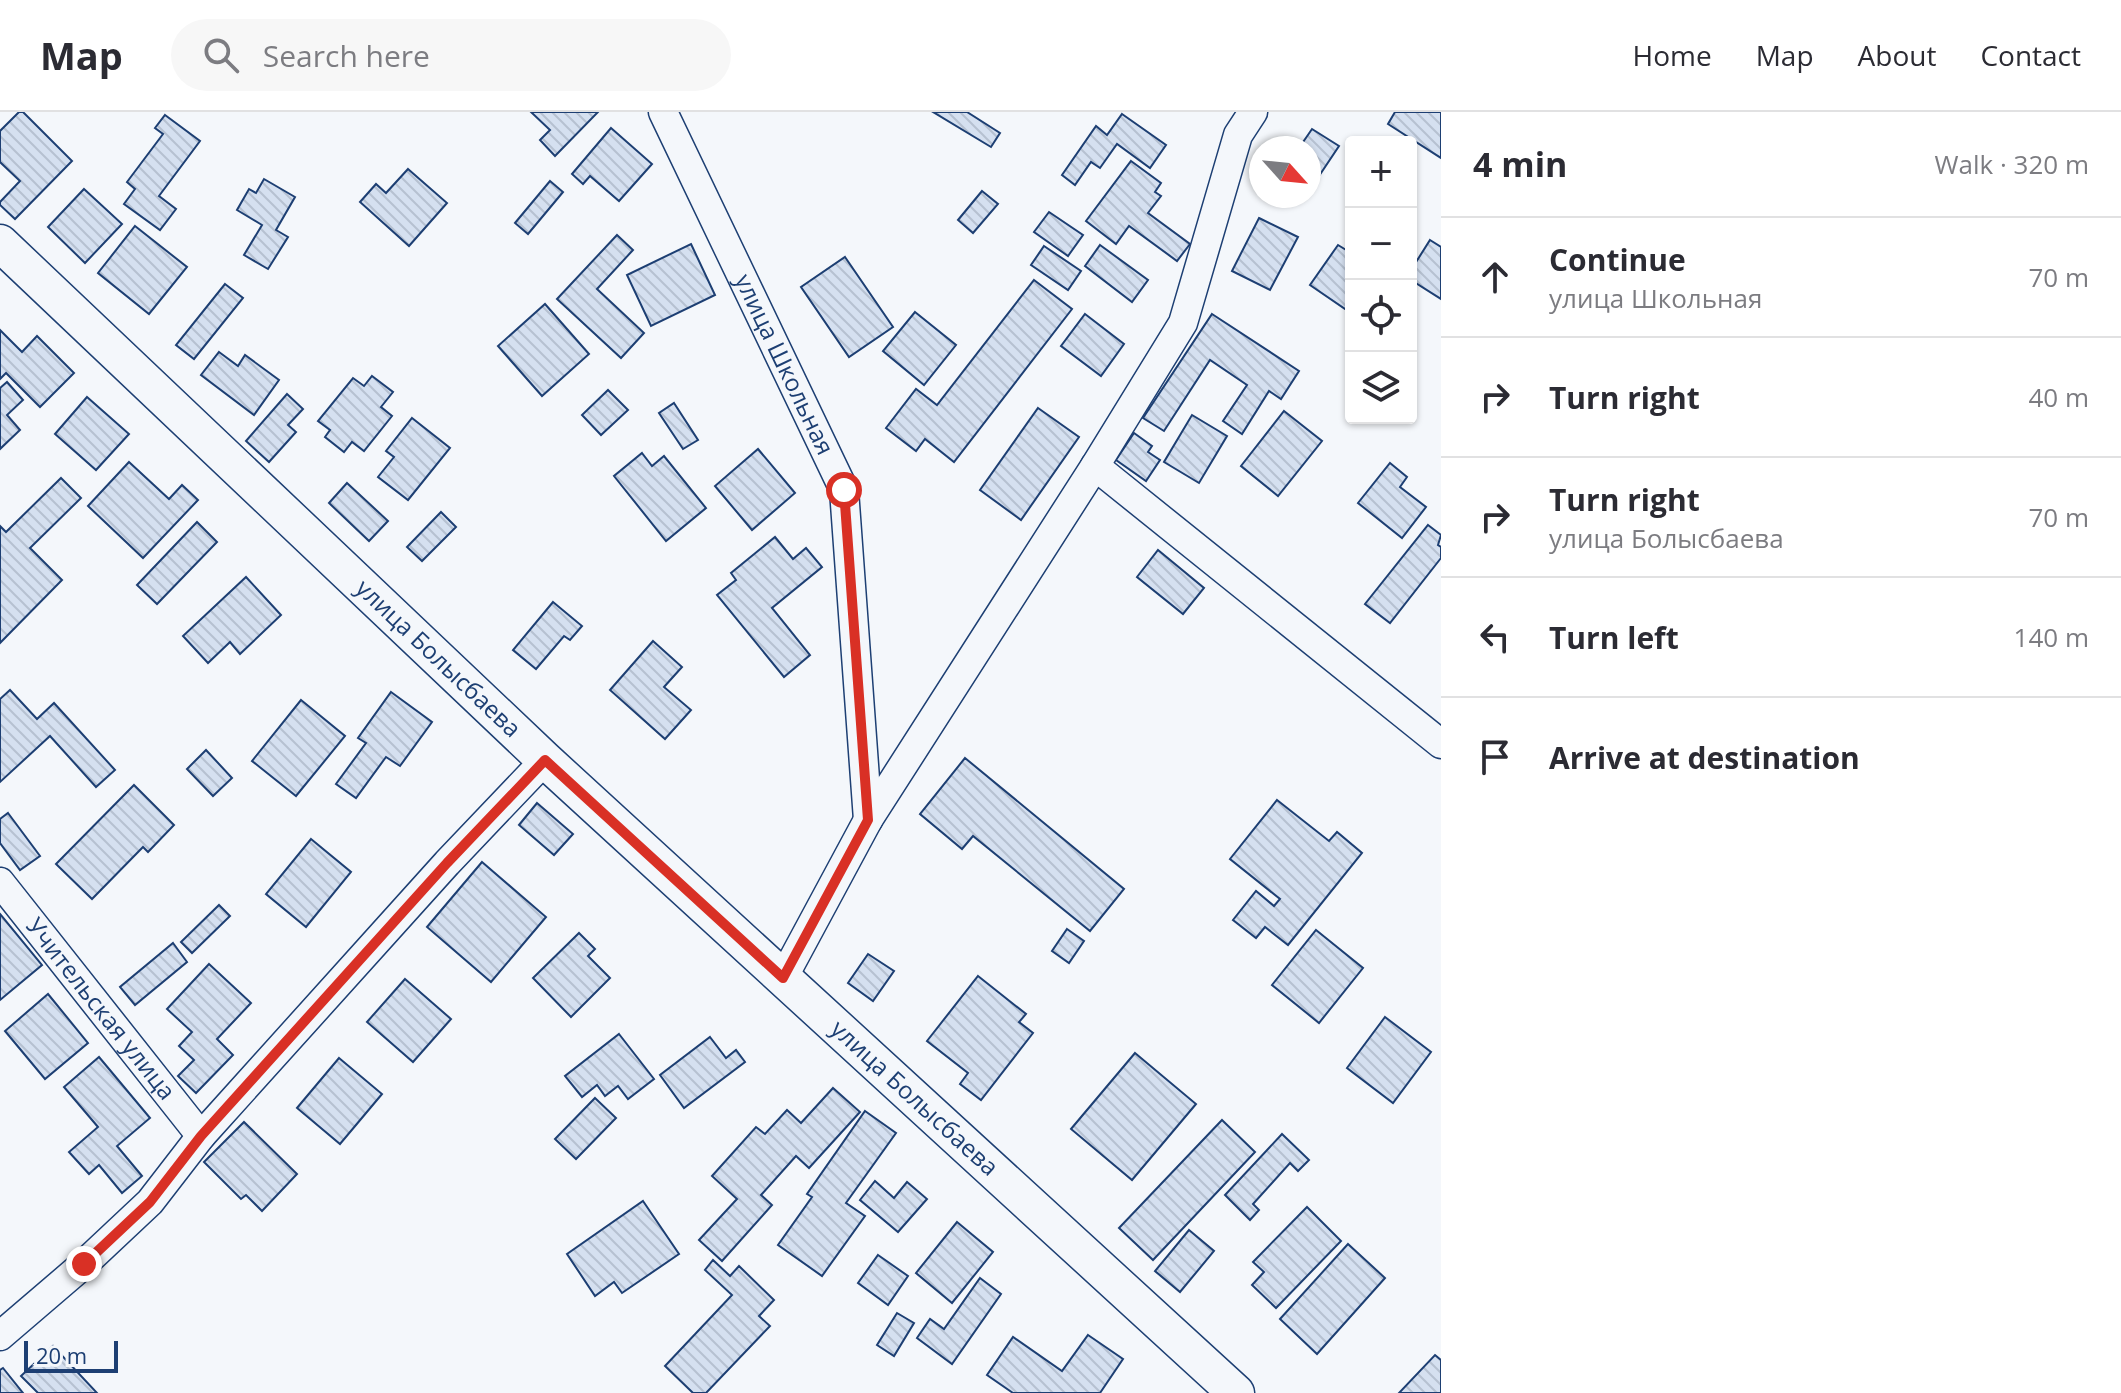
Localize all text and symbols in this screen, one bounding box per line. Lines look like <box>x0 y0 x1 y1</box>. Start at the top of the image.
search box <box>171 19 731 91</box>
text: Map <box>40 29 123 81</box>
icon: search <box>199 33 243 77</box>
text: Search here <box>263 35 430 76</box>
text: Home <box>1633 36 1712 74</box>
text: Map <box>1756 36 1814 74</box>
text: About <box>1858 36 1936 74</box>
text: Contact <box>1980 36 2081 74</box>
north arrow <box>1249 136 1321 208</box>
map controls <box>1345 136 1417 424</box>
button: + <box>1345 136 1417 208</box>
text: 4 min <box>1473 141 1567 187</box>
text: Walk · 320 m <box>1935 146 2089 182</box>
button: − <box>1345 208 1417 280</box>
text: Continue <box>1549 239 1686 280</box>
icon: ahead <box>1473 255 1517 299</box>
text: 70 m <box>2028 259 2089 295</box>
street label: улица Школьная <box>728 268 843 460</box>
button: locate <box>1345 280 1417 352</box>
text: улица Школьная <box>1549 280 1762 316</box>
button: layers <box>1345 352 1417 424</box>
icon: right <box>1473 375 1517 419</box>
text: Turn right <box>1549 377 1700 418</box>
text: 40 m <box>2028 379 2089 415</box>
route start <box>826 472 862 508</box>
text: Turn right <box>1549 479 1700 520</box>
icon: right <box>1473 495 1517 539</box>
text: 70 m <box>2028 499 2089 535</box>
text: улица Болысбаева <box>1549 520 1784 556</box>
street label: улица Болысбаева <box>349 571 529 744</box>
icon: left <box>1473 615 1517 659</box>
text: Turn left <box>1549 617 1679 658</box>
text: 140 m <box>2014 619 2089 655</box>
icon: arrive <box>1473 735 1517 779</box>
text: Arrive at destination <box>1549 737 1860 778</box>
street label: Учительская улица <box>19 910 184 1106</box>
street label: улица Болысбаева <box>824 1012 1006 1183</box>
route end <box>66 1246 102 1282</box>
scale bar <box>24 1337 118 1373</box>
text: 20 m <box>36 1340 87 1370</box>

